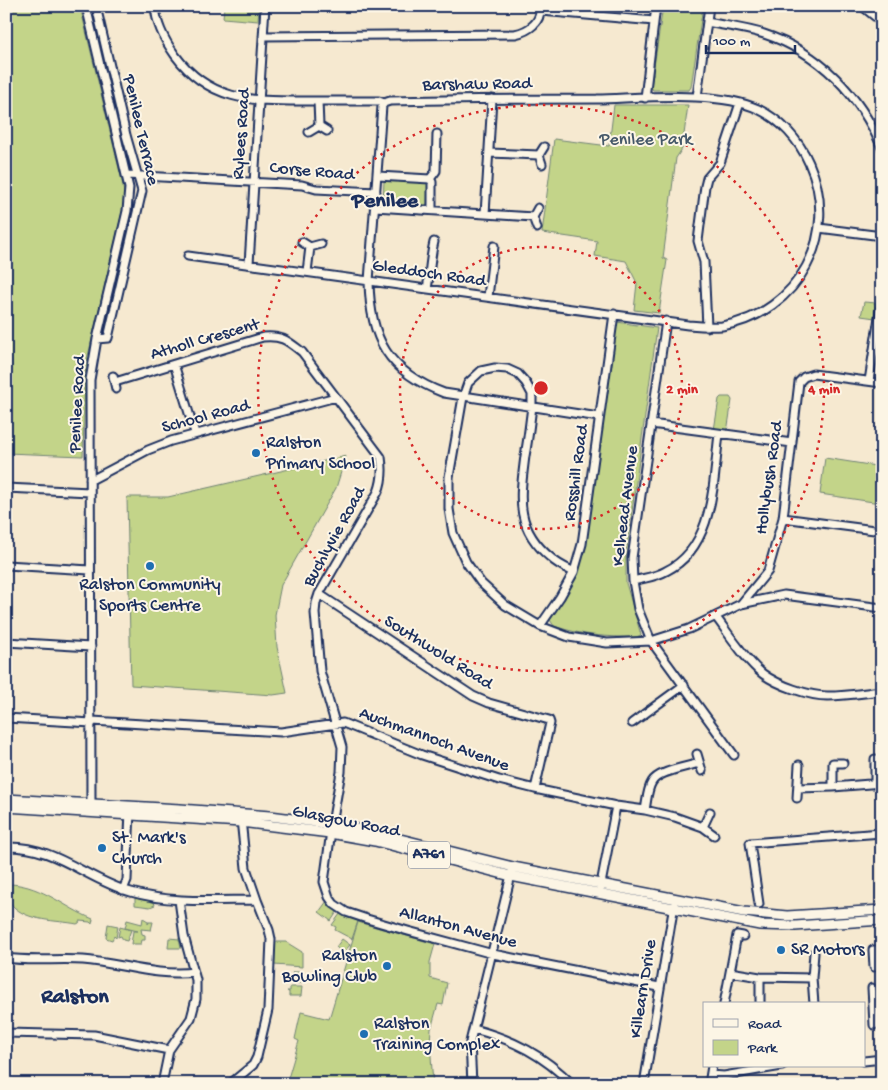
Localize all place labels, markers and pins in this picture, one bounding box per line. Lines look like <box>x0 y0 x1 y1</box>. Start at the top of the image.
centre of rings <box>532 379 550 397</box>
place label: Ralston Primary School <box>265 433 375 475</box>
marker: Ralston Primary School <box>250 447 262 459</box>
marker: Ralston Community Sports Centre <box>144 560 156 572</box>
place label: Ralston Community Sports Centre <box>79 575 221 617</box>
place label: St. Mark's Church <box>112 828 187 870</box>
marker: St. Mark's Church <box>96 842 108 854</box>
place label: SR Motors <box>791 940 866 961</box>
marker: SR Motors <box>775 944 787 956</box>
place label: Ralston Bowling Club <box>281 946 377 988</box>
marker: Ralston Bowling Club <box>381 960 393 972</box>
place label: Ralston Training Complex <box>373 1014 501 1056</box>
marker: Ralston Training Complex <box>358 1028 370 1040</box>

